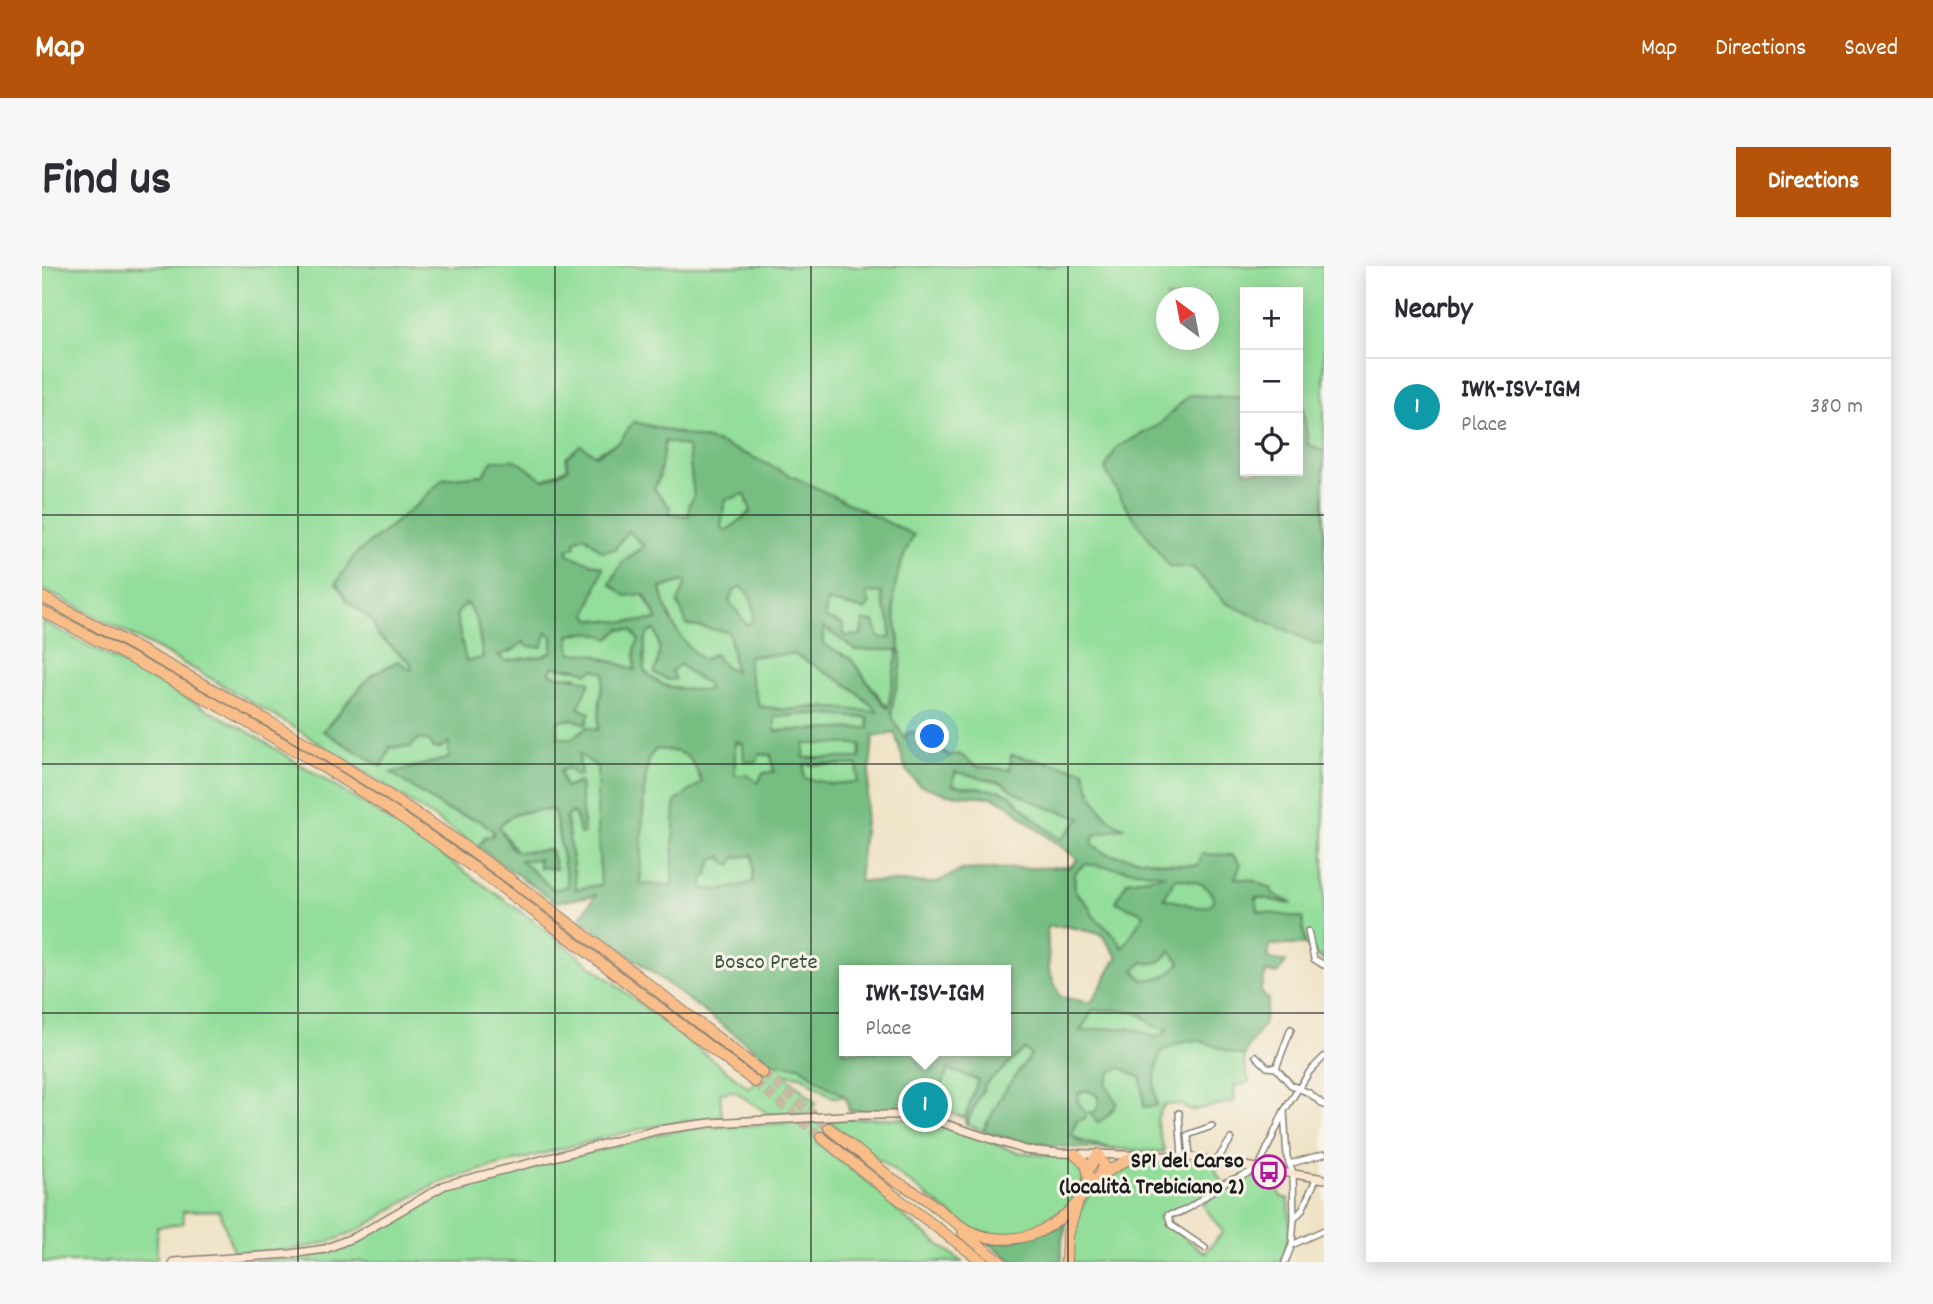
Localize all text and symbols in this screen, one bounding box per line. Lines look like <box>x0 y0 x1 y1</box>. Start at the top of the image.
text: Map <box>35 26 85 73</box>
text: Map <box>1641 32 1677 66</box>
text: Directions <box>1715 32 1806 66</box>
text: Saved <box>1844 32 1898 66</box>
text: Find us <box>42 147 171 217</box>
button: Directions <box>1736 147 1891 217</box>
north arrow <box>1156 287 1219 350</box>
map controls <box>1240 287 1303 476</box>
button: + <box>1240 287 1303 350</box>
text: Nearby <box>1394 290 1472 333</box>
button: − <box>1240 350 1303 413</box>
text: IWK-ISV-IGM <box>1461 372 1580 409</box>
text: 1 <box>1414 391 1420 424</box>
text: 380 m <box>1810 391 1863 424</box>
text: Place <box>1461 409 1507 442</box>
button: locate <box>1240 413 1303 476</box>
your location <box>915 719 949 753</box>
park label: Bosco Prete <box>714 947 818 980</box>
popup <box>839 965 1011 1056</box>
text: IWK-ISV-IGM <box>865 976 985 1013</box>
text: Place <box>865 1013 911 1046</box>
pin: 1 <box>902 1079 948 1131</box>
place label: SP1 del Carso (località Trebiciano 2) <box>1059 1146 1244 1205</box>
bus stop icon: SP1 del Carso (località Trebiciano 2) <box>1250 1153 1288 1191</box>

